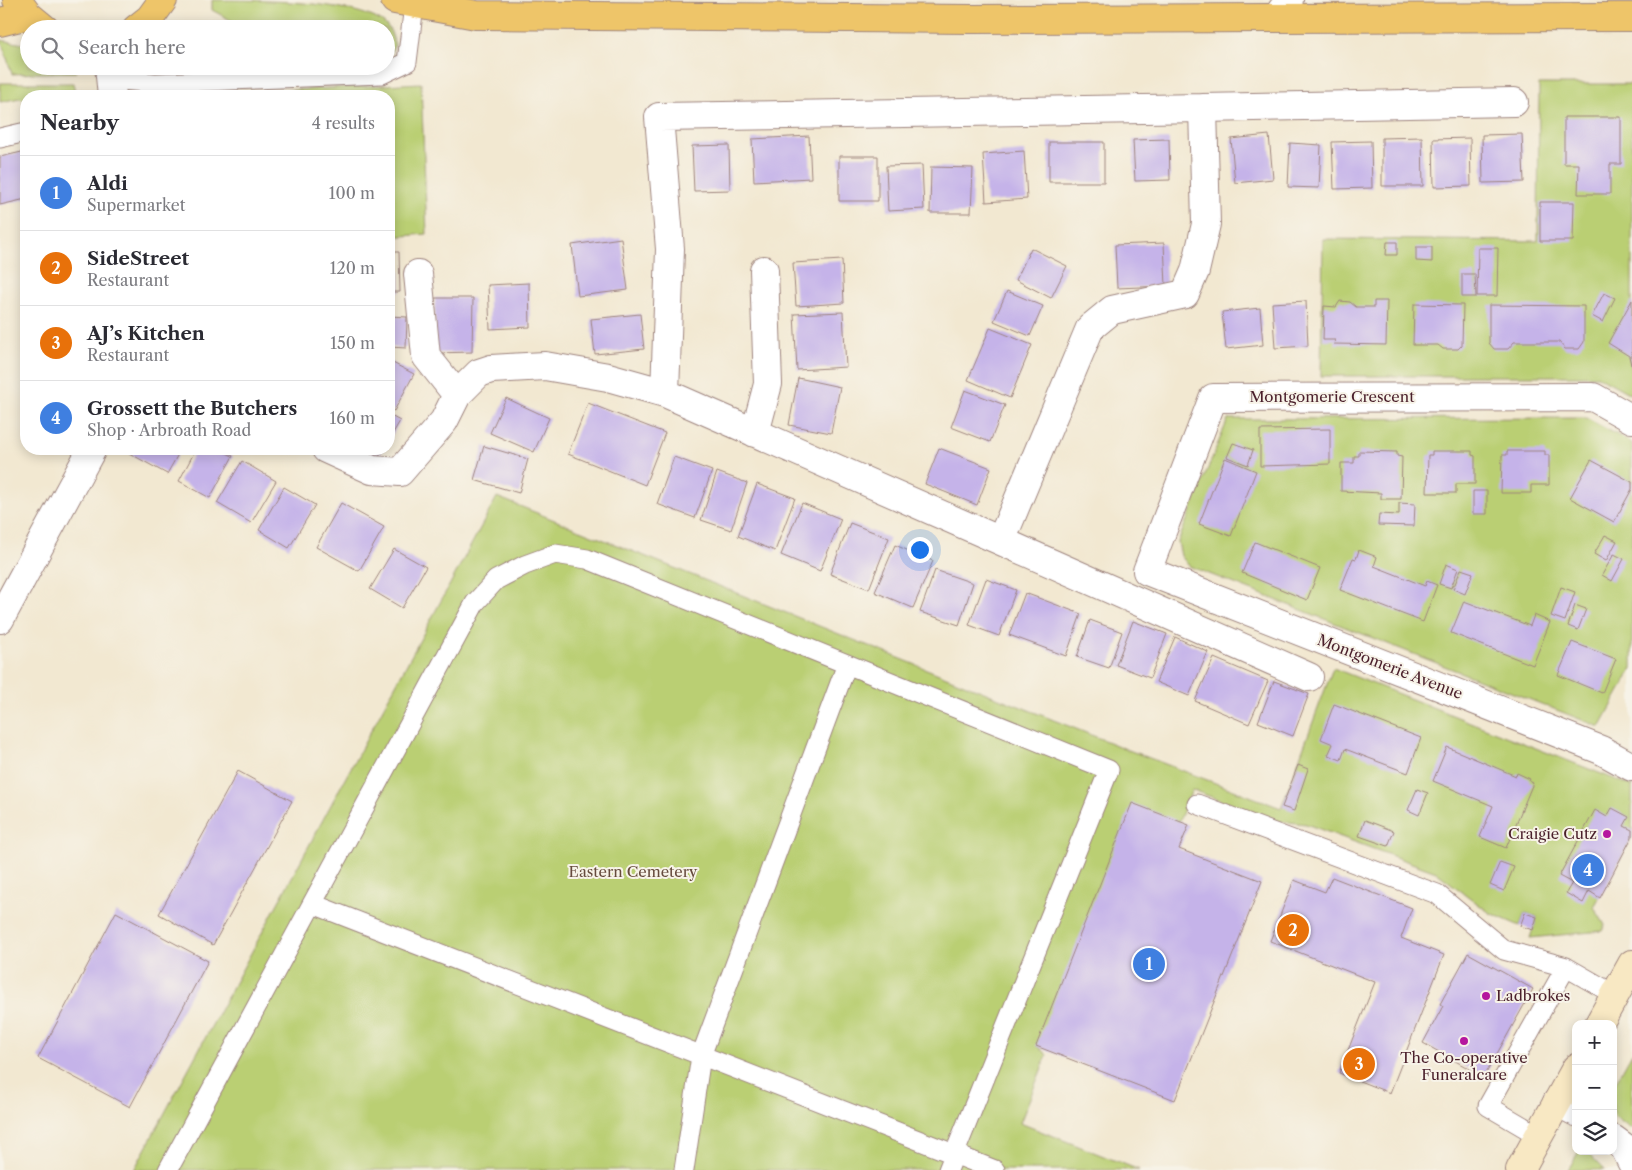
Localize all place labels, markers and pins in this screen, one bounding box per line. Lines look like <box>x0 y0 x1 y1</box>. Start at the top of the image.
place label: Craigie Cutz <box>1508 824 1597 843</box>
marker: Craigie Cutz <box>1601 828 1613 840</box>
pin: 4 <box>1572 851 1604 889</box>
pin: 2 <box>1277 911 1309 949</box>
pin: 1 <box>1133 945 1165 983</box>
place label: Ladbrokes <box>1496 986 1570 1005</box>
marker: Ladbrokes <box>1480 990 1492 1002</box>
marker: The Co-operative Funeralcare <box>1458 1035 1470 1047</box>
pin: 3 <box>1343 1045 1375 1083</box>
place label: The Co-operative Funeralcare <box>1400 1048 1528 1084</box>

